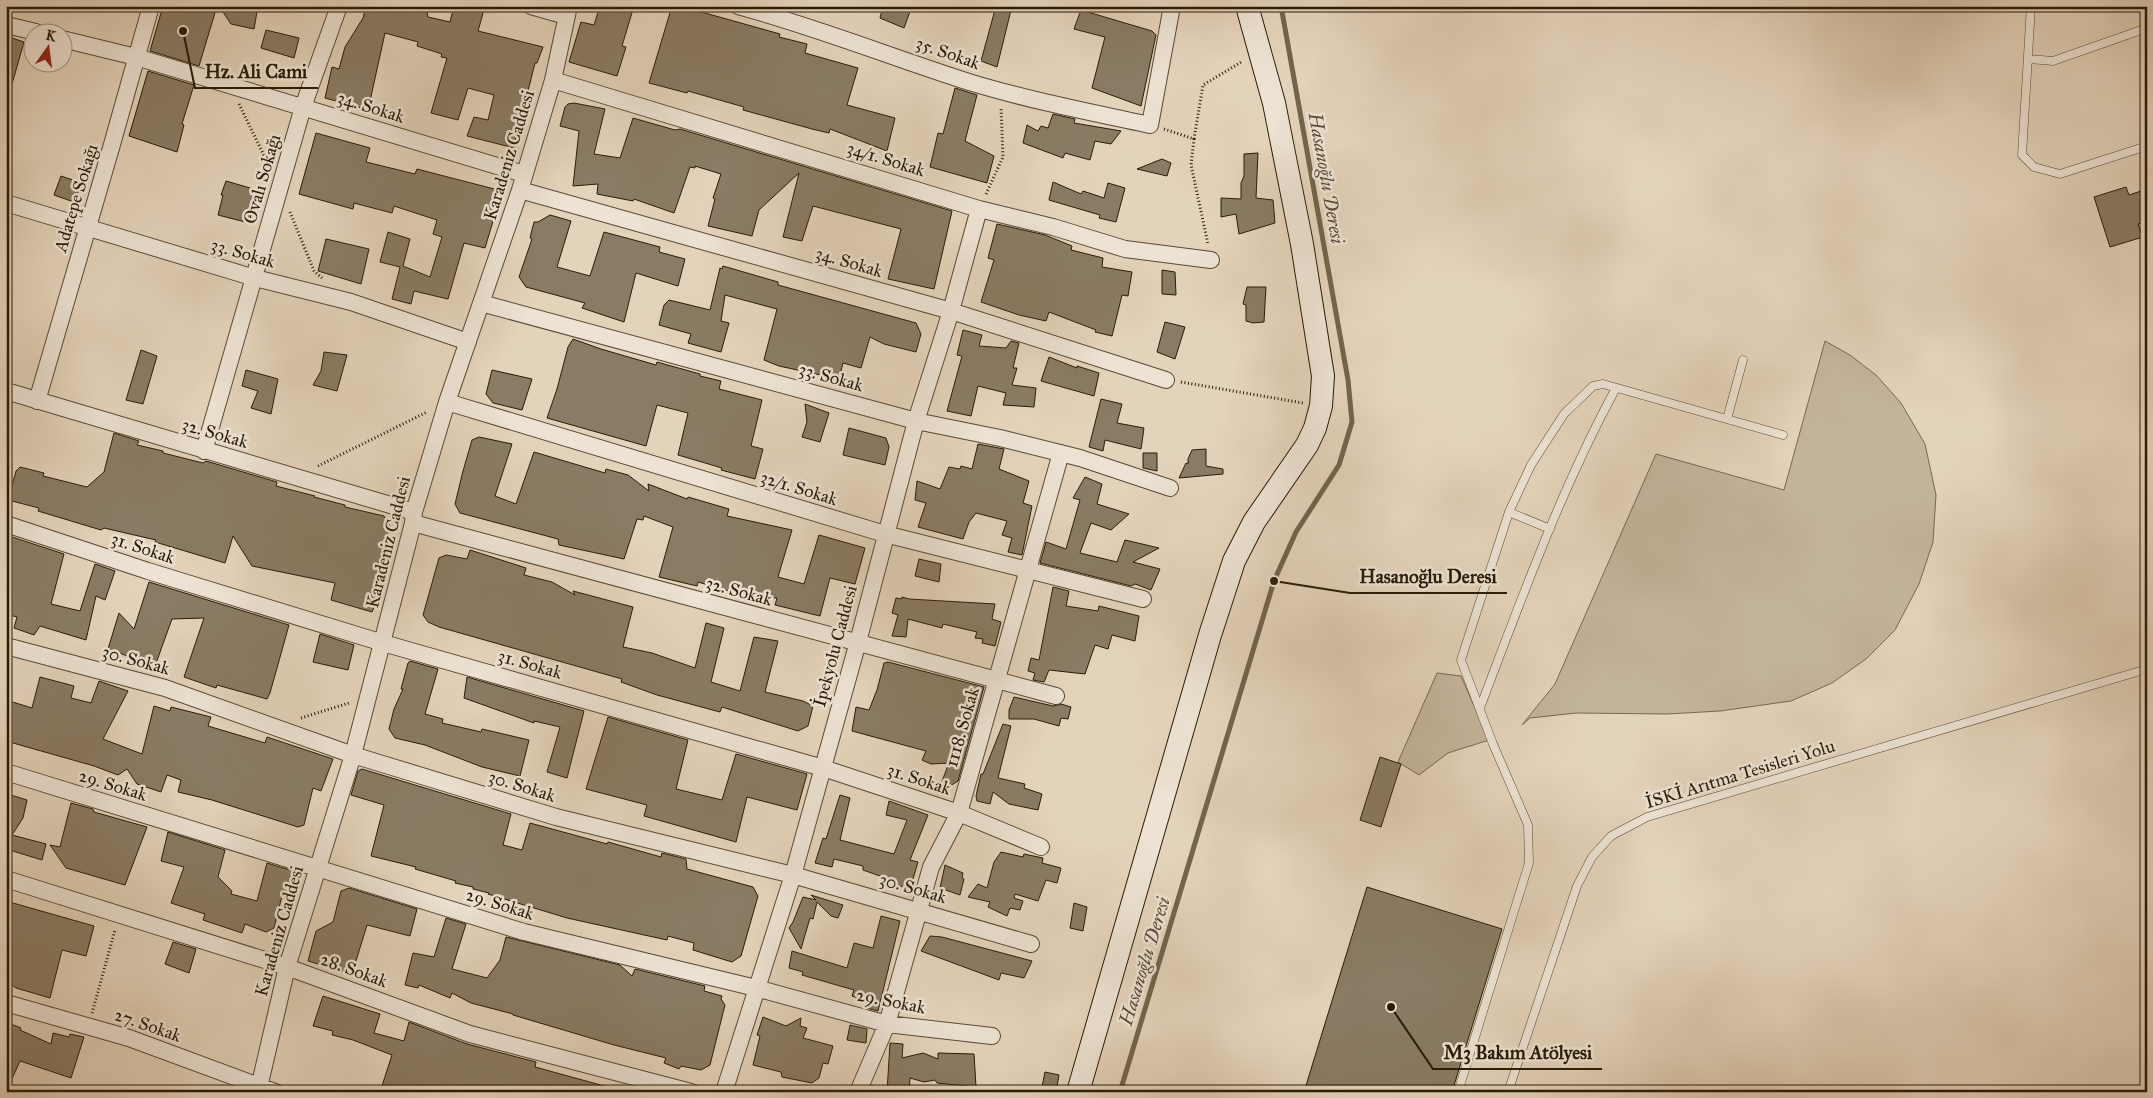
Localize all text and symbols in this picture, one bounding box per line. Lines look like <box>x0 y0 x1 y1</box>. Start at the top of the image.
north arrow <box>22 22 72 72</box>
text: K <box>44 26 59 46</box>
street label: 35. Sokak <box>913 32 984 74</box>
callout: Hz. Ali Cami <box>195 54 318 88</box>
text: Hz. Ali Cami <box>205 60 308 83</box>
street label: 34. Sokak <box>335 86 408 128</box>
street label: Karadeniz Caddesi <box>479 87 539 223</box>
water label: Hasanoğlu Deresi <box>1303 110 1349 246</box>
street label: Ovalı Sokağı <box>239 132 286 227</box>
street label: 34/1. Sokak <box>844 137 928 181</box>
street label: Adatepe Sokağı <box>49 141 104 256</box>
street label: 33. Sokak <box>208 233 278 273</box>
street label: 34. Sokak <box>813 242 886 282</box>
street label: 33. Sokak <box>796 358 866 396</box>
street label: 32. Sokak <box>179 413 251 453</box>
street label: 32/1. Sokak <box>758 466 841 510</box>
street label: Karadeniz Caddesi <box>361 474 415 610</box>
street label: 31. Sokak <box>108 527 178 569</box>
callout: Hasanoğlu Deresi <box>1350 559 1507 593</box>
text: Hasanoğlu Deresi <box>1359 565 1498 589</box>
street label: 32. Sokak <box>703 572 775 611</box>
street label: İpekyolu Caddesi <box>807 582 862 709</box>
street label: 30. Sokak <box>100 640 173 680</box>
street label: 31. Sokak <box>495 644 565 684</box>
street label: 1118. Sokak <box>940 684 984 770</box>
street label: İSKİ Arıtma Tesisleri Yolu <box>1642 734 1838 813</box>
street label: 31. Sokak <box>884 758 954 800</box>
street label: 29. Sokak <box>76 764 150 806</box>
street label: 30. Sokak <box>486 765 559 807</box>
street label: Karadeniz Caddesi <box>250 863 308 999</box>
street label: 30. Sokak <box>877 868 950 908</box>
street label: 29. Sokak <box>463 883 537 925</box>
water label: Hasanoğlu Deresi <box>1114 894 1175 1029</box>
street label: 28. Sokak <box>317 948 391 992</box>
street label: 29. Sokak <box>855 984 928 1019</box>
street label: 27. Sokak <box>112 1003 185 1047</box>
callout: M3 Bakım Atölyesi <box>1433 1035 1602 1069</box>
text: M3 Bakım Atölyesi <box>1444 1041 1593 1065</box>

